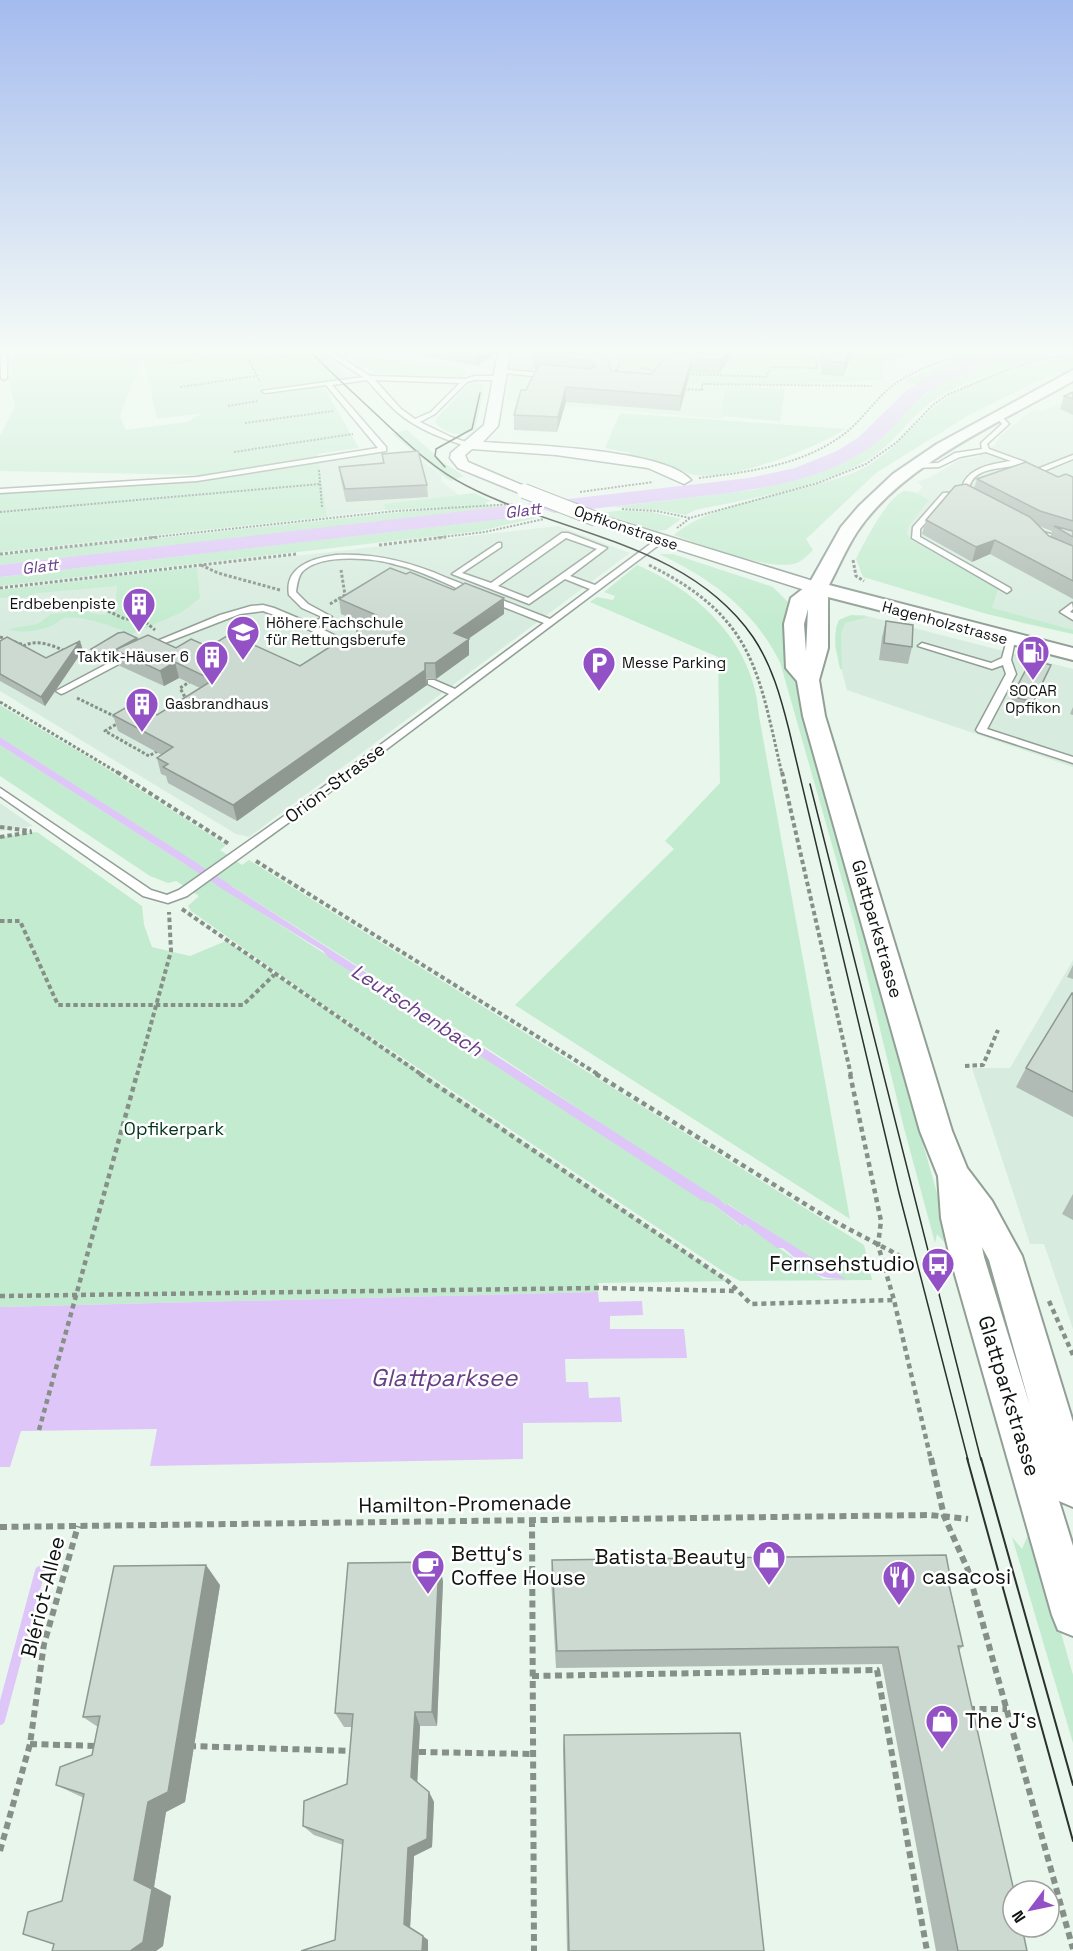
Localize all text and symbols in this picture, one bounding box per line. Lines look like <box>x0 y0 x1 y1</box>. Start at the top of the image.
water label: Glatt <box>504 498 544 523</box>
street label: Opfikonstrasse <box>572 501 681 554</box>
water label: Glatt <box>21 554 61 579</box>
building icon: Erdbebenpiste <box>121 586 157 633</box>
place label: Erdbebenpiste <box>10 594 116 613</box>
street label: Hagenholzstrasse <box>880 597 1010 648</box>
place label: Höhere Fachschule für Rettungsberufe <box>266 613 406 649</box>
school or university icon: Höhere Fachschule für Rettungsberufe <box>225 614 261 661</box>
fuel station icon: SOCAR Opfikon <box>1015 634 1051 681</box>
building icon: Taktik-Häuser 6 <box>194 639 230 686</box>
parking icon: Messe Parking <box>581 645 617 692</box>
place label: Taktik-Häuser 6 <box>77 647 189 666</box>
place label: Messe Parking <box>622 653 726 672</box>
place label: SOCAR Opfikon <box>1005 681 1061 717</box>
building icon: Gasbrandhaus <box>124 686 160 733</box>
place label: Gasbrandhaus <box>165 694 269 713</box>
street label: Orion-Strasse <box>280 738 389 828</box>
street label: Glattparkstrasse <box>847 857 908 1001</box>
water label: Leutschenbach <box>346 958 488 1063</box>
park label: Opfikerpark <box>124 1117 224 1140</box>
bus stop icon: Fernsehstudio <box>920 1246 956 1293</box>
place label: Fernsehstudio <box>769 1250 915 1277</box>
street label: Glattparkstrasse <box>972 1312 1047 1479</box>
water label: Glattparksee <box>371 1362 518 1393</box>
street label: Hamilton-Promenade <box>358 1488 572 1519</box>
street label: Blériot-Allee <box>14 1533 71 1660</box>
shop icon: Batista Beauty <box>751 1539 787 1586</box>
place label: Betty‘s Coffee House <box>451 1540 586 1591</box>
place label: Batista Beauty <box>595 1543 746 1570</box>
cafe icon: Betty‘s Coffee House <box>410 1548 446 1595</box>
restaurant icon: casacosi <box>881 1559 917 1606</box>
place label: casacosi <box>922 1563 1011 1590</box>
shop icon: The J‘s <box>924 1703 960 1750</box>
place label: The J‘s <box>965 1707 1037 1734</box>
north arrow <box>1001 1879 1061 1939</box>
text: N <box>1007 1907 1030 1927</box>

